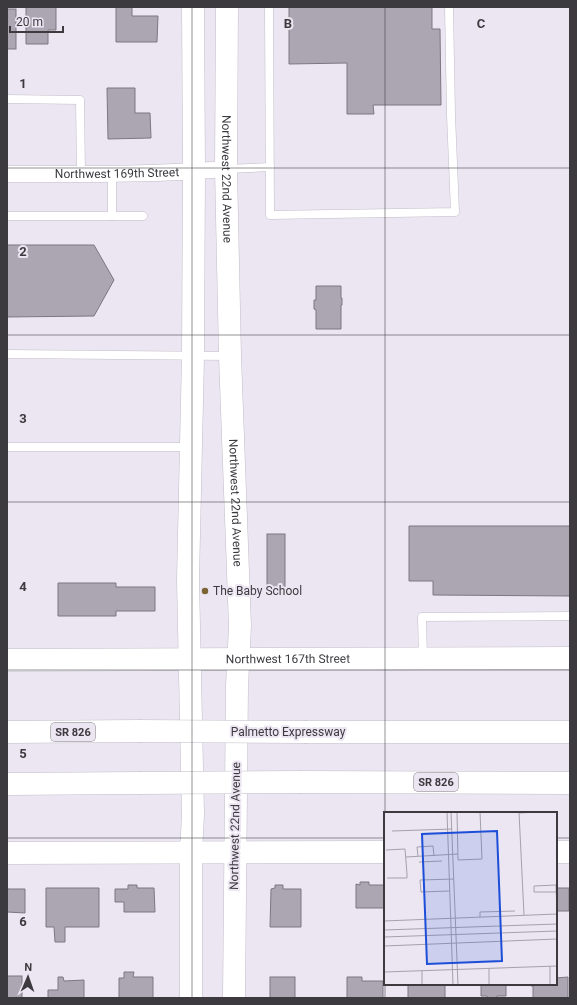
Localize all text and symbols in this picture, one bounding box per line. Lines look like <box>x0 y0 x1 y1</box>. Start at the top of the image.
scale bar <box>10 8 63 34</box>
text: 20 m <box>16 15 43 29</box>
text: B <box>284 16 292 31</box>
text: C <box>477 16 486 31</box>
text: 1 <box>19 76 27 91</box>
street label: Northwest 22nd Avenue <box>219 115 235 243</box>
street label: Northwest 169th Street <box>55 165 180 181</box>
text: 2 <box>19 244 27 259</box>
text: 3 <box>19 411 27 426</box>
street label: Northwest 22nd Avenue <box>226 439 245 567</box>
text: 4 <box>19 579 27 594</box>
place label: The Baby School <box>213 584 302 598</box>
marker: The Baby School <box>200 586 210 596</box>
street label: Northwest 167th Street <box>226 652 350 666</box>
road number: SR 826 <box>51 723 95 741</box>
street label: Palmetto Expressway <box>231 725 346 739</box>
text: 5 <box>19 746 27 761</box>
street label: Northwest 22nd Avenue <box>227 762 243 890</box>
road number: SR 826 <box>414 773 458 791</box>
inset map <box>384 812 557 985</box>
text: 6 <box>19 914 27 929</box>
north arrow <box>8 957 48 997</box>
text: N <box>24 961 33 974</box>

